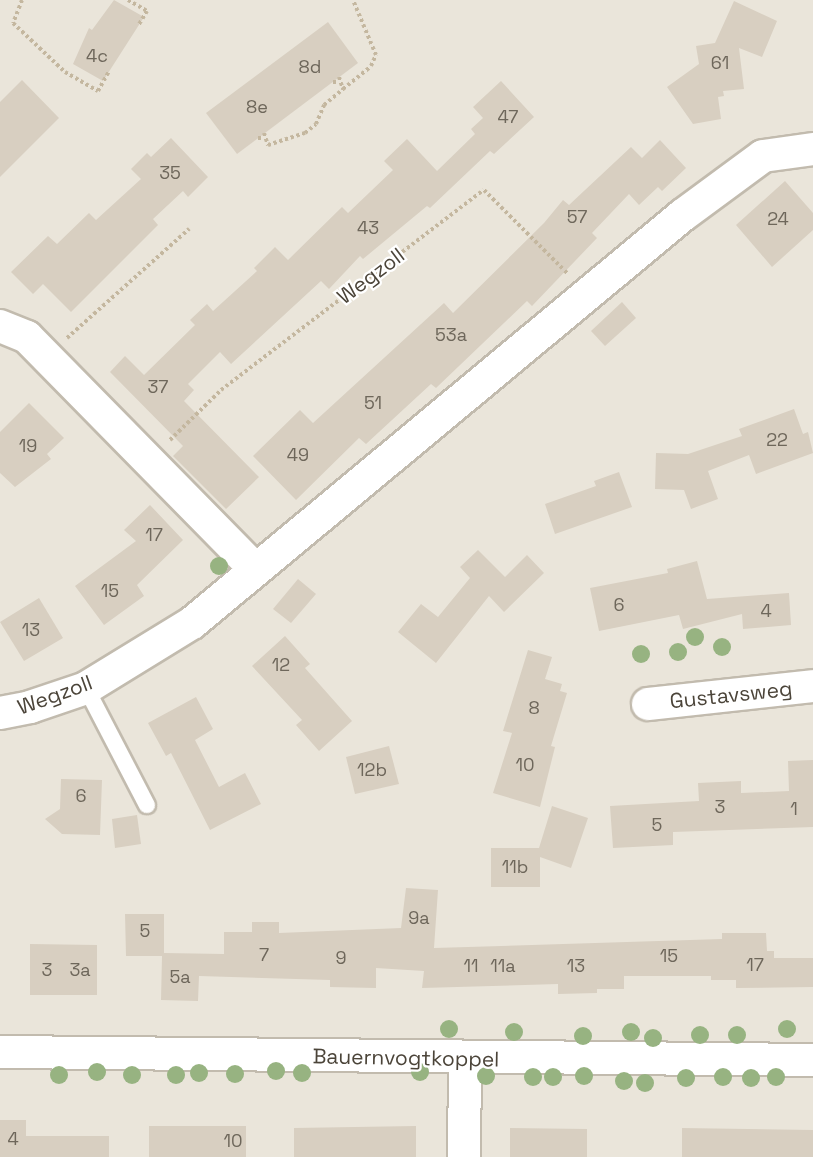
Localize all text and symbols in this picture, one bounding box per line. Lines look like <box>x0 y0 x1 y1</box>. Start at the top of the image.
house number: 4c <box>86 45 108 67</box>
house number: 61 <box>711 52 729 74</box>
house number: 8d <box>299 56 321 78</box>
house number: 8e <box>246 96 268 118</box>
house number: 47 <box>498 106 518 128</box>
house number: 35 <box>159 162 181 184</box>
house number: 57 <box>567 206 587 228</box>
house number: 24 <box>767 208 789 230</box>
house number: 43 <box>357 217 379 239</box>
street label: Wegzoll <box>332 243 410 309</box>
house number: 53a <box>435 324 467 346</box>
house number: 37 <box>147 376 169 398</box>
house number: 51 <box>364 392 382 414</box>
house number: 22 <box>766 429 788 451</box>
house number: 19 <box>19 435 37 457</box>
house number: 49 <box>287 444 309 466</box>
house number: 17 <box>145 524 163 546</box>
house number: 15 <box>101 580 119 602</box>
house number: 6 <box>613 594 625 616</box>
house number: 4 <box>760 600 772 622</box>
house number: 13 <box>22 619 40 641</box>
house number: 12 <box>272 654 290 676</box>
street label: Wegzoll <box>14 670 96 720</box>
street label: Gustavsweg <box>668 676 794 714</box>
house number: 8 <box>528 697 540 719</box>
house number: 10 <box>515 754 535 776</box>
house number: 12b <box>357 759 387 781</box>
house number: 6 <box>75 785 87 807</box>
house number: 3 <box>715 796 725 818</box>
house number: 1 <box>790 798 798 820</box>
house number: 5 <box>652 814 662 836</box>
house number: 11b <box>502 856 528 878</box>
house number: 9a <box>408 907 430 929</box>
house number: 5 <box>140 920 150 942</box>
house number: 7 <box>259 944 269 966</box>
house number: 15 <box>660 945 678 967</box>
house number: 9 <box>335 947 347 969</box>
house number: 17 <box>746 954 764 976</box>
house number: 11 <box>463 955 479 977</box>
house number: 11a <box>490 955 516 977</box>
house number: 13 <box>567 955 585 977</box>
house number: 3 <box>42 959 52 981</box>
house number: 3a <box>69 959 91 981</box>
house number: 5a <box>169 966 191 988</box>
street label: Bauernvogtkoppel <box>312 1044 500 1072</box>
house number: 4 <box>7 1128 19 1150</box>
house number: 10 <box>223 1130 243 1152</box>

